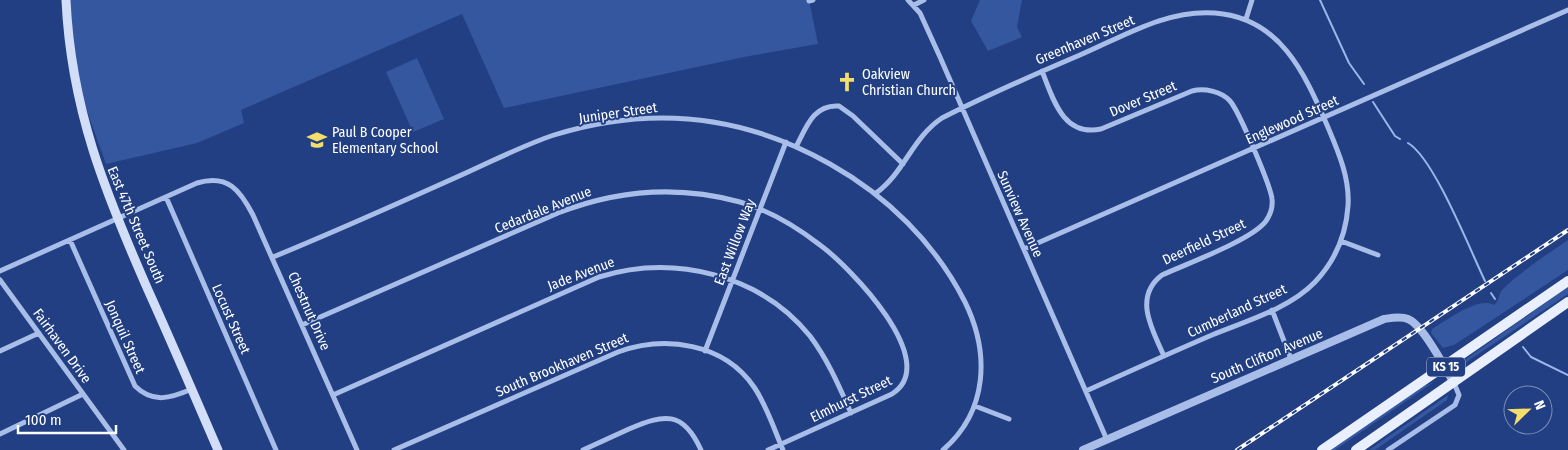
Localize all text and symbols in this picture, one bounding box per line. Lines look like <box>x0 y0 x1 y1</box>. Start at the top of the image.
street label: Greenhaven Street <box>1033 11 1137 69</box>
place label: Oakview Christian Church <box>862 66 956 99</box>
church icon: Oakview Christian Church <box>836 71 858 93</box>
street label: Dover Street <box>1107 77 1179 121</box>
street label: Englewood Street <box>1243 92 1342 148</box>
street label: Juniper Street <box>578 99 659 127</box>
place label: Paul B Cooper Elementary School <box>332 124 439 157</box>
school or university icon: Paul B Cooper Elementary School <box>306 129 328 151</box>
street label: East 47th Street South <box>104 164 168 286</box>
street label: Sunview Avenue <box>993 168 1047 260</box>
street label: Cedardale Avenue <box>492 183 594 237</box>
street label: East Willow Way <box>711 196 760 288</box>
street label: Deerfield Street <box>1160 215 1249 269</box>
street label: Jade Avenue <box>545 253 617 295</box>
street label: Chestnut Drive <box>284 269 334 353</box>
street label: Cumberland Street <box>1185 280 1290 341</box>
street label: Locust Street <box>208 281 254 357</box>
street label: Jonquil Street <box>101 298 149 377</box>
street label: Fairhaven Drive <box>29 305 95 387</box>
street label: South Clifton Avenue <box>1209 325 1326 387</box>
street label: South Brookhaven Street <box>493 329 631 401</box>
road number: KS 15 <box>1427 358 1465 377</box>
street label: Elmhurst Street <box>807 372 895 426</box>
north arrow <box>1503 385 1553 435</box>
text: N <box>1530 398 1549 412</box>
scale bar <box>18 402 115 434</box>
text: 100 m <box>25 411 62 429</box>

